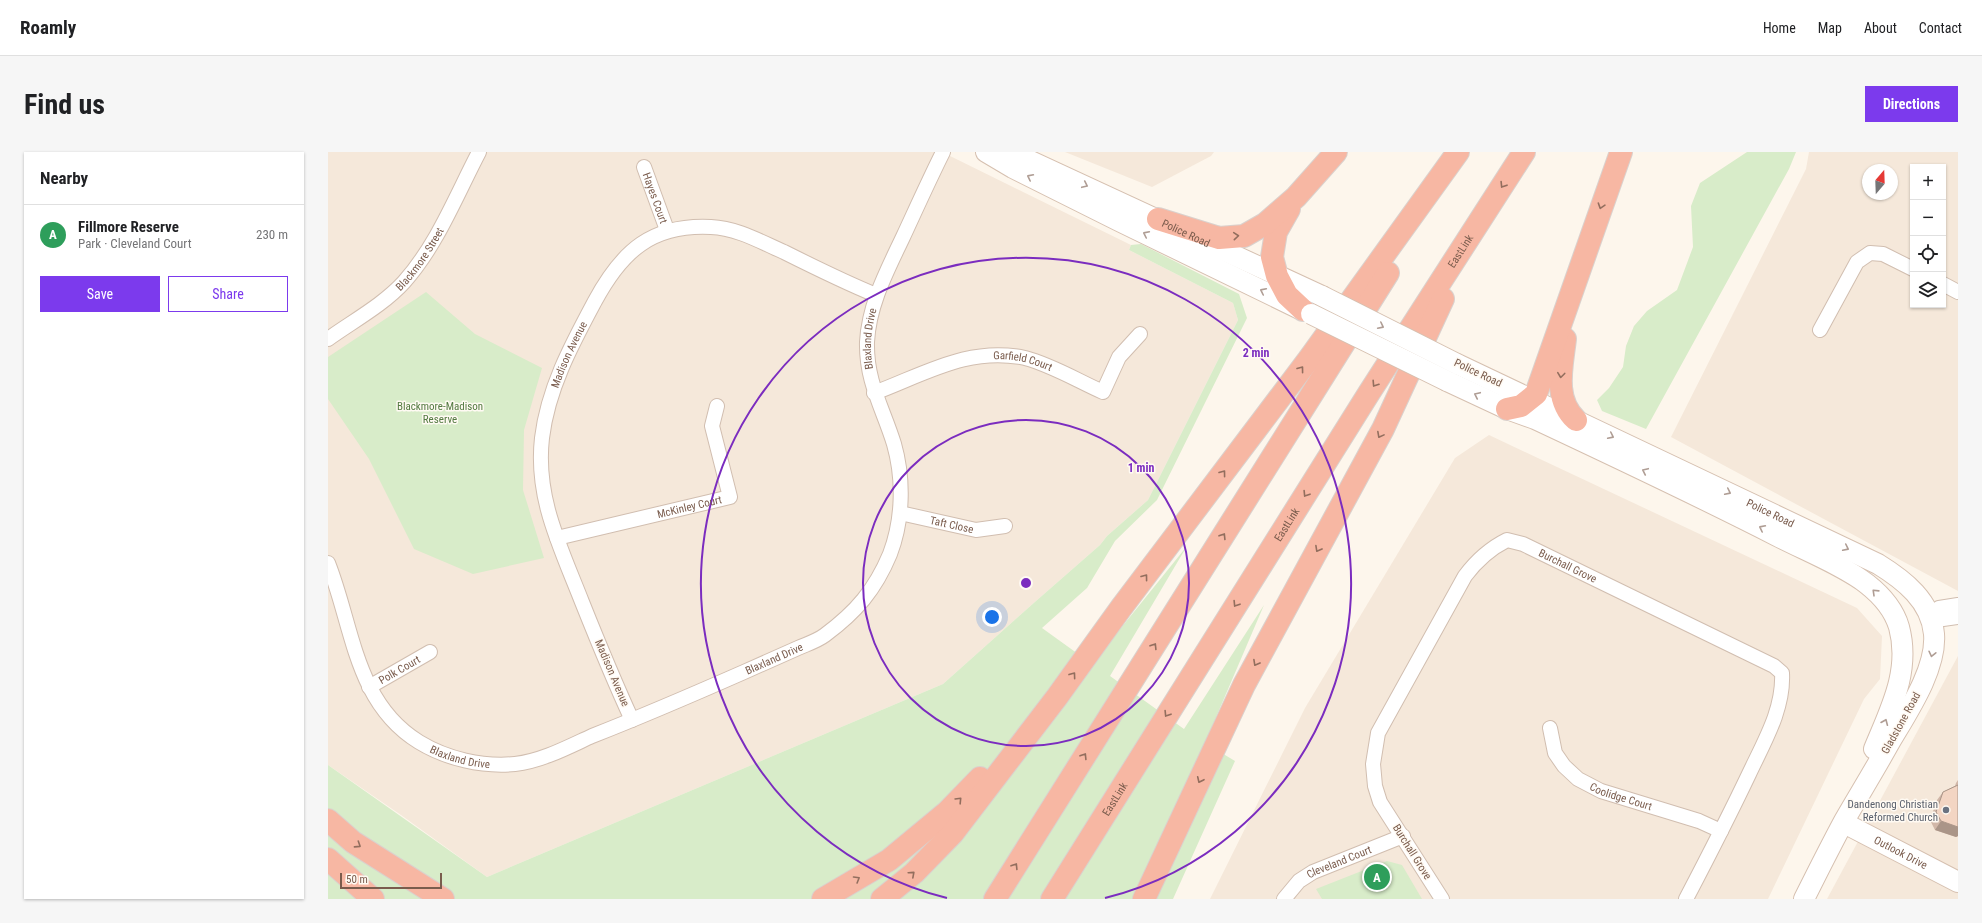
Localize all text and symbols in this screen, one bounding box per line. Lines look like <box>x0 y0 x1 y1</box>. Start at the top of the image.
text: Roamly <box>20 16 76 39</box>
text: Home <box>1763 20 1796 36</box>
text: Map <box>1818 20 1842 36</box>
text: About <box>1864 20 1897 36</box>
text: Contact <box>1919 20 1962 36</box>
button: Directions <box>1865 86 1958 122</box>
text: Find us <box>24 88 105 121</box>
north arrow <box>1862 164 1898 200</box>
map controls <box>1910 164 1946 308</box>
button: + <box>1910 164 1946 200</box>
text: Nearby <box>40 168 88 188</box>
street label: Hayes Court <box>640 171 671 225</box>
one-way arrow <box>1027 174 1034 182</box>
one-way arrow <box>1080 180 1088 188</box>
one-way arrow <box>1501 181 1508 188</box>
button: − <box>1910 200 1946 236</box>
one-way arrow <box>1598 203 1606 210</box>
street label: Police Road <box>1160 216 1212 250</box>
text: Fillmore Reserve <box>78 218 179 236</box>
street label: Blackmore Street <box>393 225 446 293</box>
text: A <box>49 227 57 242</box>
text: 230 m <box>256 227 288 242</box>
one-way arrow <box>1143 231 1151 239</box>
one-way arrow <box>1233 232 1239 241</box>
street label: EastLink <box>1445 232 1476 270</box>
text: Park · Cleveland Court <box>78 236 192 251</box>
button: locate <box>1910 236 1946 272</box>
button: layers <box>1910 272 1946 308</box>
button: Save <box>40 276 160 312</box>
button: Share <box>168 276 288 312</box>
one-way arrow <box>1260 288 1268 296</box>
street label: Blaxland Drive <box>860 307 879 371</box>
street label: Madison Avenue <box>548 319 590 390</box>
one-way arrow <box>1377 321 1385 329</box>
text: 2 min <box>1243 346 1269 360</box>
street label: Garfield Court <box>993 349 1054 373</box>
street label: Police Road <box>1452 356 1504 390</box>
one-way arrow <box>1296 367 1303 374</box>
one-way arrow <box>1557 372 1566 378</box>
one-way arrow <box>1372 380 1380 387</box>
one-way arrow <box>1473 392 1481 400</box>
park label: Blackmore-Madison Reserve <box>397 400 483 426</box>
one-way arrow <box>1378 431 1385 438</box>
one-way arrow <box>1607 431 1614 439</box>
text: 1 min <box>1128 461 1154 475</box>
one-way arrow <box>1642 468 1650 476</box>
one-way arrow <box>1218 471 1225 478</box>
one-way arrow <box>1724 487 1732 495</box>
one-way arrow <box>1303 490 1310 497</box>
street label: McKinley Court <box>656 493 723 521</box>
street label: Police Road <box>1744 496 1796 530</box>
street label: EastLink <box>1271 505 1302 544</box>
street label: Taft Close <box>929 513 975 536</box>
one-way arrow <box>1759 525 1766 533</box>
one-way arrow <box>1218 533 1226 540</box>
one-way arrow <box>1841 543 1849 551</box>
one-way arrow <box>1315 545 1323 552</box>
street label: Burchall Grove <box>1537 546 1599 585</box>
one-way arrow <box>1140 575 1147 582</box>
centre of rings <box>1019 576 1033 590</box>
one-way arrow <box>1872 589 1880 597</box>
one-way arrow <box>1234 600 1241 607</box>
your location <box>982 607 1002 627</box>
street label: Madison Avenue <box>592 637 632 709</box>
street label: Blaxland Drive <box>743 640 805 677</box>
one-way arrow <box>1149 643 1156 650</box>
one-way arrow <box>1928 650 1937 657</box>
street label: Polk Court <box>376 653 422 687</box>
one-way arrow <box>1253 659 1260 666</box>
one-way arrow <box>1068 672 1076 679</box>
street label: Gladstone Road <box>1879 690 1923 756</box>
one-way arrow <box>1165 710 1172 717</box>
one-way arrow <box>1880 719 1888 726</box>
street label: Blaxland Drive <box>428 743 491 771</box>
one-way arrow <box>1079 753 1087 760</box>
one-way arrow <box>1197 776 1205 784</box>
street label: EastLink <box>1099 780 1130 818</box>
street label: Coolidge Court <box>1587 780 1654 813</box>
one-way arrow <box>954 797 961 804</box>
place label: Dandenong Christian Reformed Church <box>1848 798 1938 824</box>
marker: Dandenong Christian Reformed Church <box>1941 805 1951 815</box>
street label: Burchall Grove <box>1390 822 1434 882</box>
street label: Outlook Drive <box>1872 833 1930 872</box>
one-way arrow <box>353 840 360 847</box>
street label: Cleveland Court <box>1304 843 1373 881</box>
pin: A <box>1364 862 1390 892</box>
one-way arrow <box>1011 863 1018 870</box>
scale bar <box>340 871 442 890</box>
one-way arrow <box>908 872 915 879</box>
text: 50 m <box>346 873 368 886</box>
one-way arrow <box>853 876 860 884</box>

